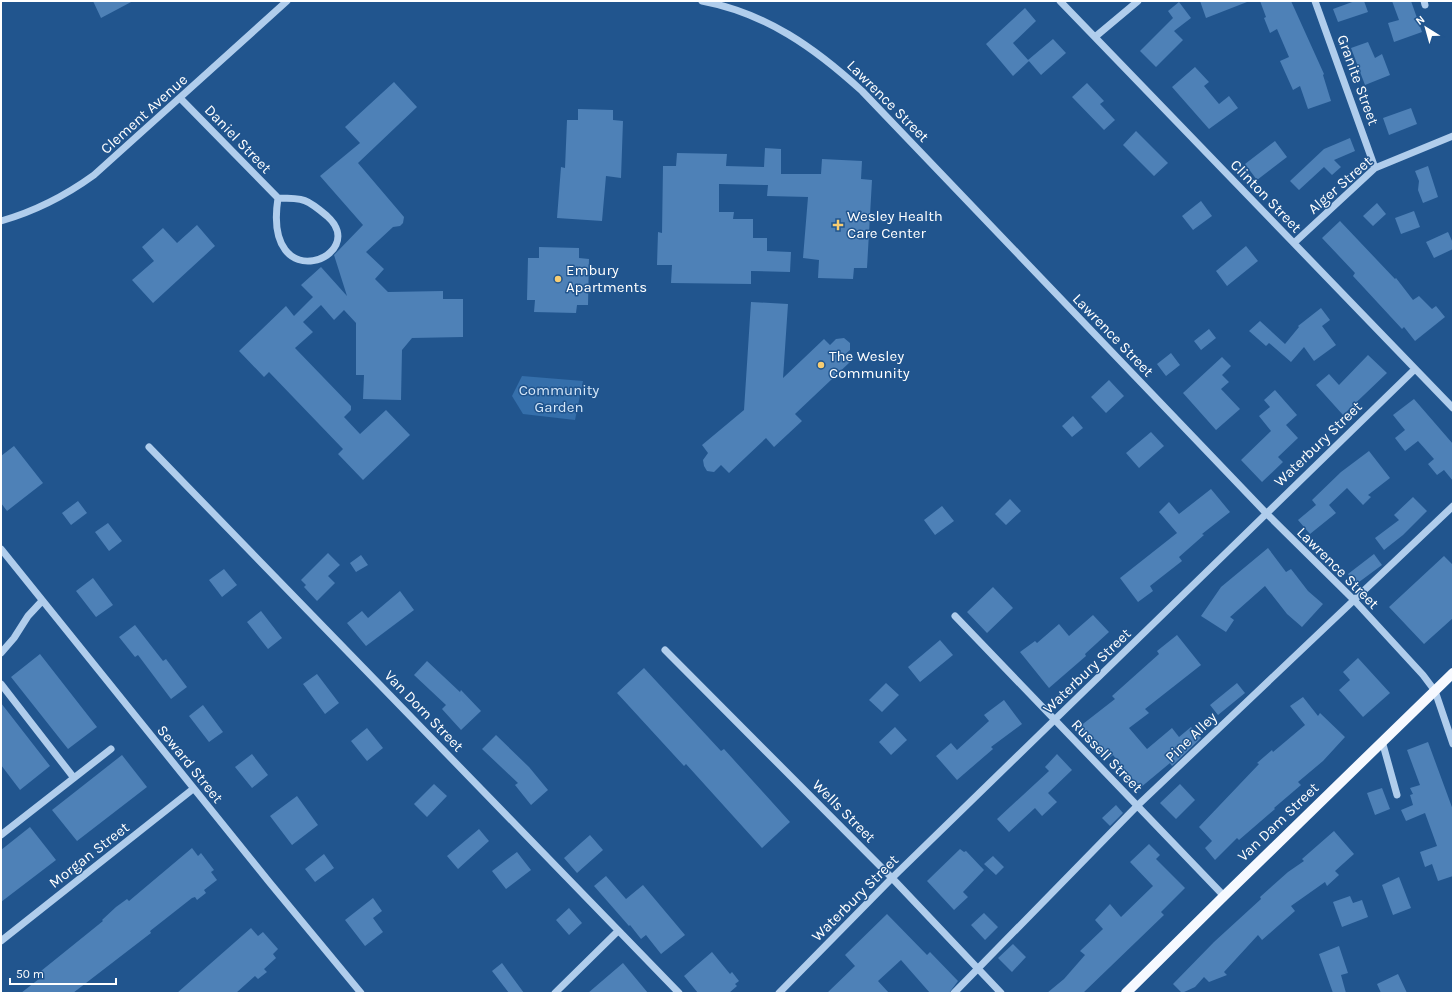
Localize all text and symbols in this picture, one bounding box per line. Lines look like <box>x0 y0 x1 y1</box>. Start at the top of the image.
north arrow <box>1406 8 1446 48</box>
text: N <box>1413 13 1427 28</box>
street label: Granite Street <box>1333 32 1383 128</box>
street label: Lawrence Street <box>843 56 933 146</box>
street label: Clement Avenue <box>97 70 191 158</box>
street label: Daniel Street <box>201 101 275 177</box>
street label: Alger Street <box>1304 152 1376 218</box>
street label: Clinton Street <box>1227 156 1306 237</box>
place label: Wesley Health Care Center <box>847 207 943 242</box>
marker: Wesley Health Care Center <box>832 219 844 231</box>
place label: Embury Apartments <box>566 261 647 296</box>
marker: Embury Apartments <box>553 274 563 284</box>
street label: Lawrence Street <box>1069 290 1157 381</box>
place label: The Wesley Community <box>829 347 910 382</box>
marker: The Wesley Community <box>816 360 826 370</box>
park label: Community Garden <box>519 381 599 416</box>
street label: Waterbury Street <box>1270 397 1366 490</box>
street label: Lawrence Street <box>1293 523 1383 613</box>
street label: Waterbury Street <box>1039 624 1135 717</box>
street label: Van Dorn Street <box>381 667 468 756</box>
street label: Pine Alley <box>1161 708 1221 766</box>
street label: Russell Street <box>1068 716 1147 797</box>
street label: Seward Street <box>153 721 227 807</box>
street label: Wells Street <box>809 776 879 846</box>
street label: Van Dam Street <box>1234 779 1323 865</box>
street label: Morgan Street <box>45 818 133 892</box>
street label: Waterbury Street <box>808 851 902 945</box>
scale bar <box>10 960 116 986</box>
text: 50 m <box>16 967 44 981</box>

